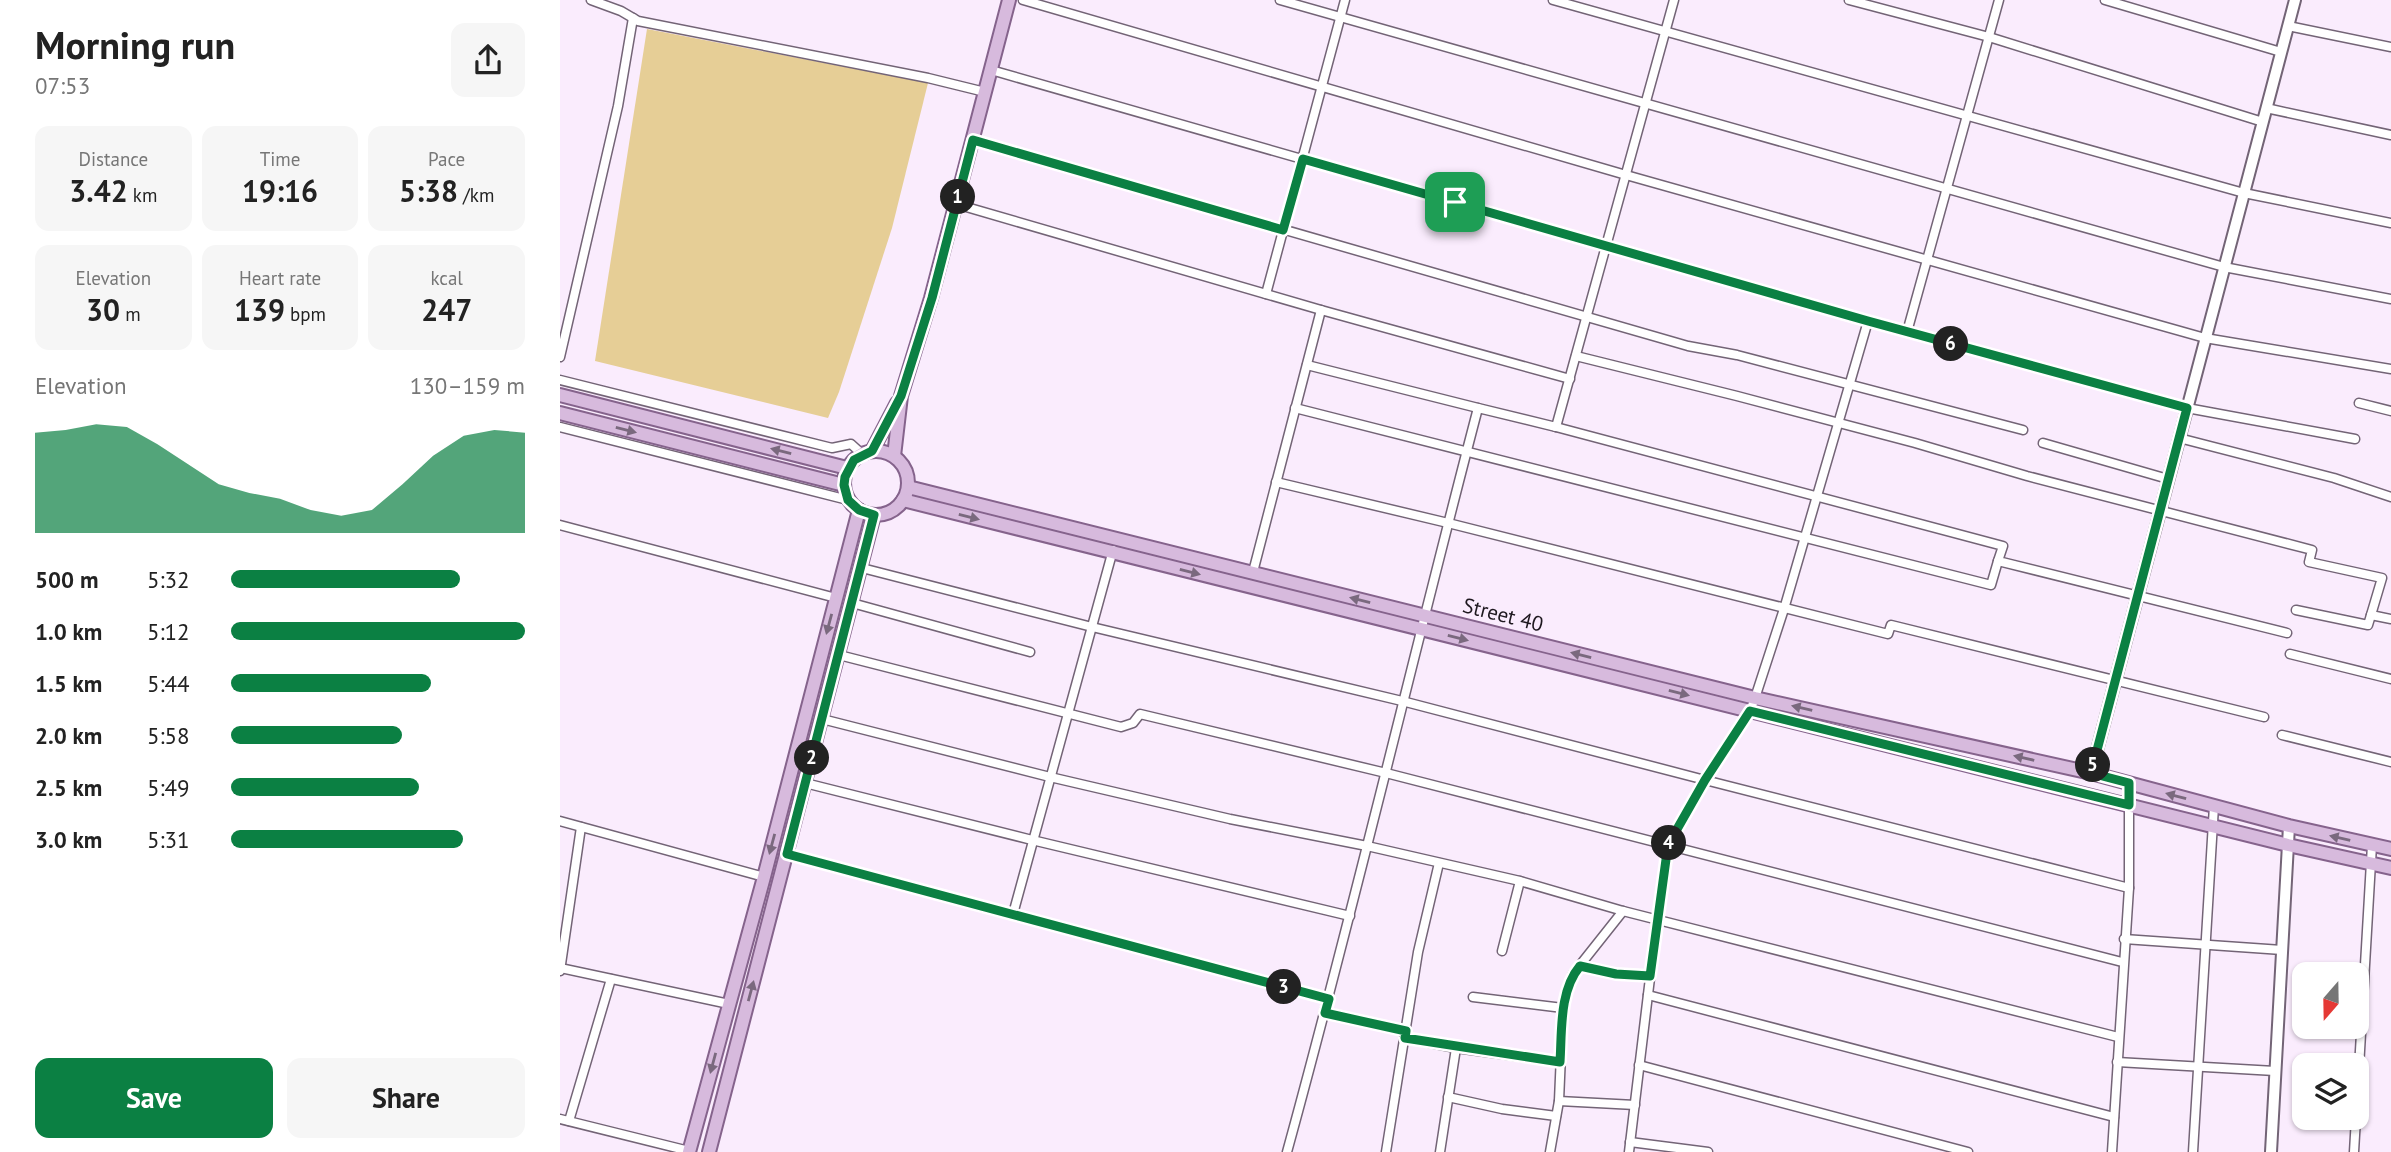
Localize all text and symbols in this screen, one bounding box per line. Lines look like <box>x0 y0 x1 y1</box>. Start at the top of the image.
text: Morning run <box>35 20 235 69</box>
button: share <box>451 23 525 97</box>
text: 07:53 <box>35 71 90 100</box>
text: Distance <box>79 147 148 171</box>
text: Time <box>260 147 300 171</box>
text: Pace <box>428 147 465 171</box>
text: 3.42 <box>69 171 128 210</box>
text: 19:16 <box>242 171 318 210</box>
text: 5:38 <box>399 171 458 210</box>
pin <box>1425 172 1485 232</box>
pin: 1 <box>940 180 976 214</box>
text: km <box>128 183 157 207</box>
text: /km <box>458 183 494 207</box>
icon: arrive <box>1436 183 1474 221</box>
text: 1 <box>952 184 963 208</box>
text: Elevation <box>75 266 151 290</box>
text: Heart rate <box>239 266 321 290</box>
text: kcal <box>430 266 463 290</box>
text: 30 <box>86 290 120 329</box>
text: 139 <box>234 290 285 329</box>
text: 247 <box>421 290 472 329</box>
text: m <box>120 302 141 326</box>
text: bpm <box>285 302 326 326</box>
pin: 6 <box>1934 326 1968 362</box>
text: 6 <box>1945 331 1956 355</box>
text: Elevation <box>35 371 127 400</box>
text: 130–159 m <box>410 371 525 400</box>
one-way arrow <box>615 425 637 436</box>
one-way arrow <box>770 445 792 456</box>
one-way arrow <box>958 512 980 523</box>
text: 500 m <box>35 565 98 594</box>
text: 5:32 <box>147 565 190 594</box>
one-way arrow <box>1179 567 1201 578</box>
street label: Street 40 <box>1460 591 1546 638</box>
one-way arrow <box>1349 594 1371 605</box>
one-way arrow <box>823 613 834 635</box>
text: 1.0 km <box>35 617 102 646</box>
text: 5:12 <box>147 617 190 646</box>
one-way arrow <box>1447 633 1469 644</box>
one-way arrow <box>1570 649 1592 660</box>
text: 1.5 km <box>35 669 102 698</box>
text: 5:44 <box>147 669 190 698</box>
one-way arrow <box>1668 688 1690 699</box>
one-way arrow <box>1791 703 1813 714</box>
text: 2.0 km <box>35 721 102 750</box>
text: 5:58 <box>147 721 190 750</box>
pin: 2 <box>794 740 830 776</box>
text: 2 <box>806 745 817 769</box>
pin: 5 <box>2076 748 2110 782</box>
text: 5 <box>2087 752 2098 776</box>
one-way arrow <box>2013 753 2035 764</box>
text: 2.5 km <box>35 773 102 802</box>
text: 5:49 <box>147 773 190 802</box>
one-way arrow <box>2165 790 2187 801</box>
text: 3.0 km <box>35 825 102 854</box>
text: 5:31 <box>147 825 190 854</box>
pin: 4 <box>1652 826 1686 860</box>
text: 4 <box>1663 830 1674 854</box>
one-way arrow <box>2329 832 2351 843</box>
one-way arrow <box>766 833 777 855</box>
north arrow <box>2292 962 2370 1040</box>
map controls <box>2292 962 2369 1130</box>
pin: 3 <box>1266 970 1302 1004</box>
text: 3 <box>1278 974 1289 998</box>
one-way arrow <box>746 980 757 1002</box>
one-way arrow <box>707 1053 717 1074</box>
button: layers <box>2292 1053 2369 1130</box>
button: Save <box>35 1058 273 1138</box>
button: Share <box>287 1058 525 1138</box>

